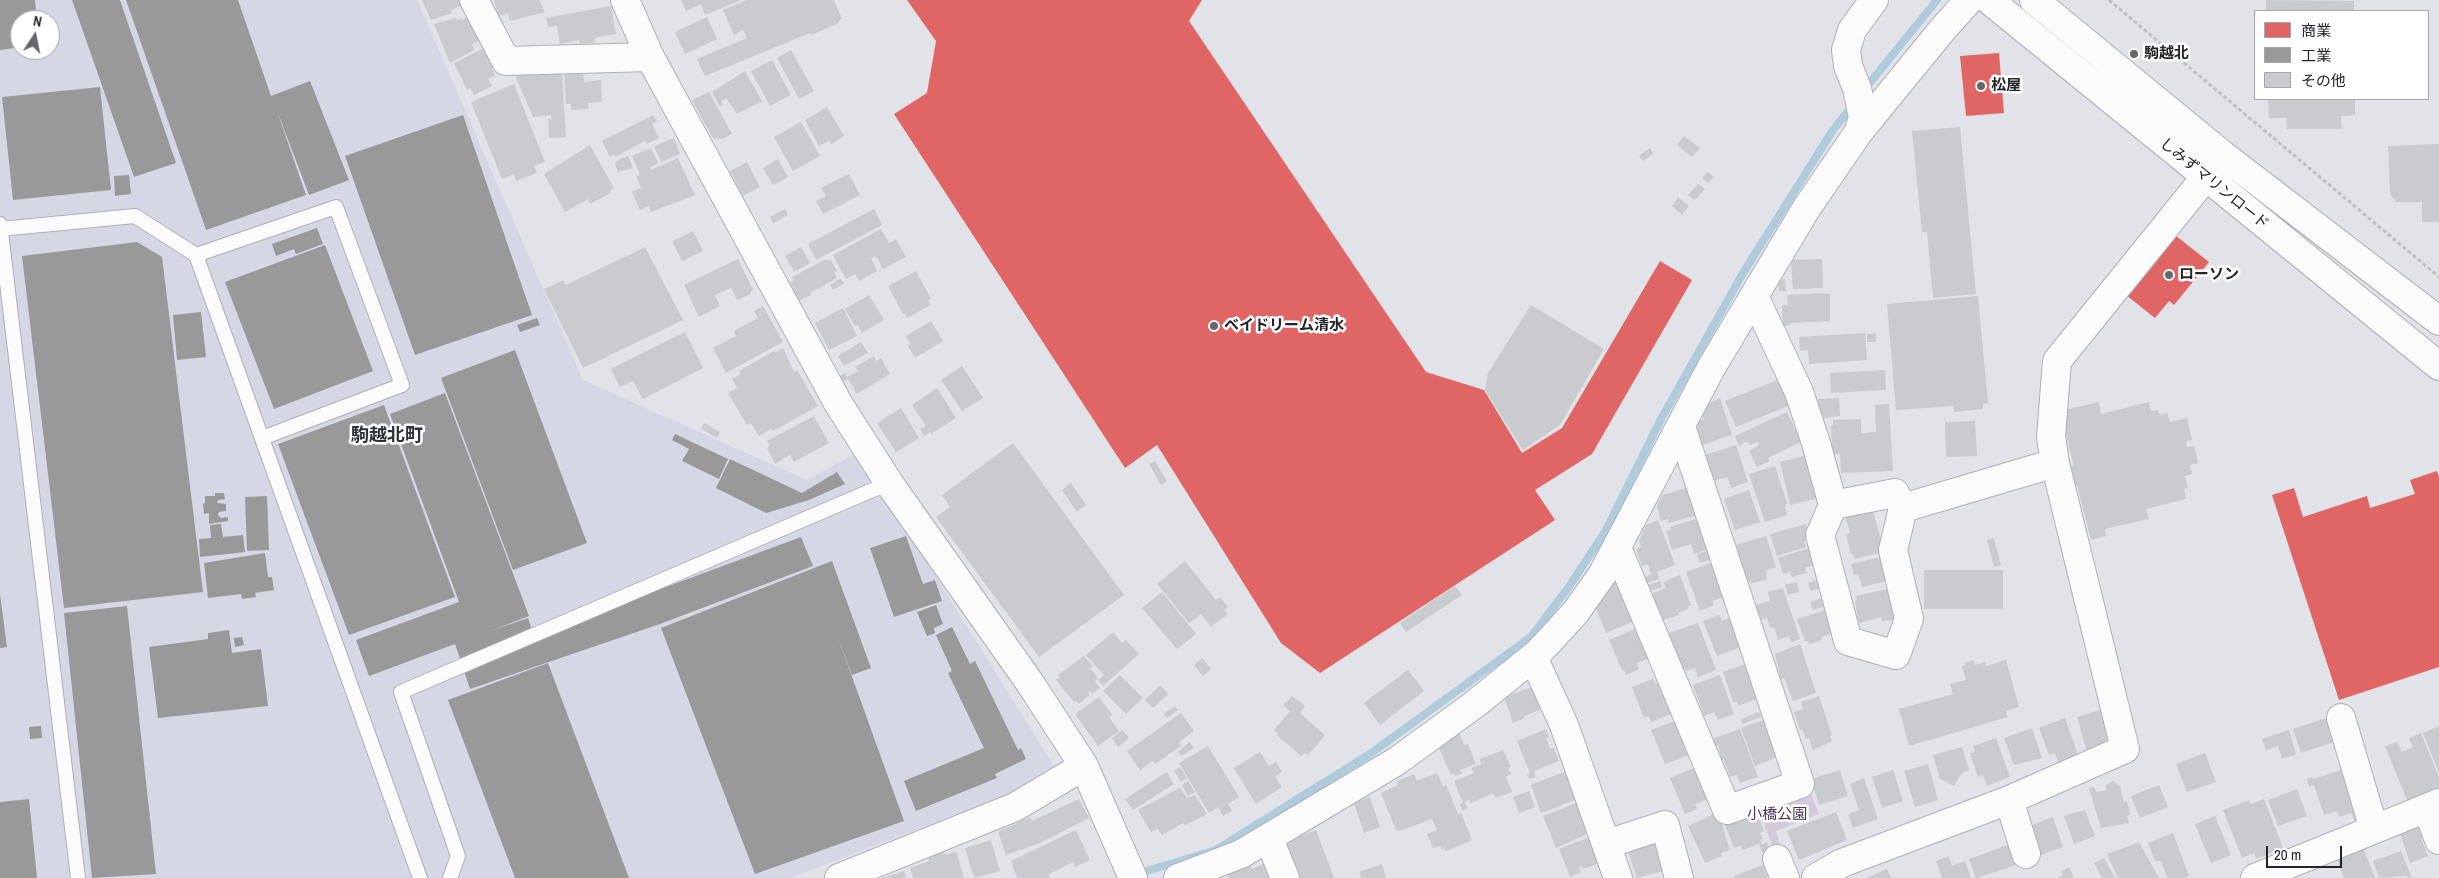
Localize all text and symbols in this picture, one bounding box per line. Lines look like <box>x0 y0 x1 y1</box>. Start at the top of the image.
north arrow <box>10 10 60 60</box>
legend <box>2254 10 2429 100</box>
text: N <box>32 12 43 31</box>
text: 商業 <box>2301 20 2331 41</box>
place label: 駒越北 <box>2144 45 2189 63</box>
text: 工業 <box>2301 45 2331 66</box>
marker: 駒越北 <box>2128 48 2140 60</box>
text: その他 <box>2301 70 2346 91</box>
place label: 松屋 <box>1991 77 2021 95</box>
marker: 松屋 <box>1975 80 1987 92</box>
street label: しみずマリンロード <box>2156 135 2272 233</box>
place label: ローソン <box>2179 266 2239 284</box>
marker: ローソン <box>2163 269 2175 281</box>
place label: ベイドリーム清水 <box>1224 317 1344 335</box>
marker: ベイドリーム清水 <box>1208 320 1220 332</box>
district label: 駒越北町 <box>351 425 423 447</box>
park label: 小橋公園 <box>1747 806 1807 824</box>
scale bar <box>2269 836 2345 868</box>
text: 20 m <box>2274 844 2301 865</box>

